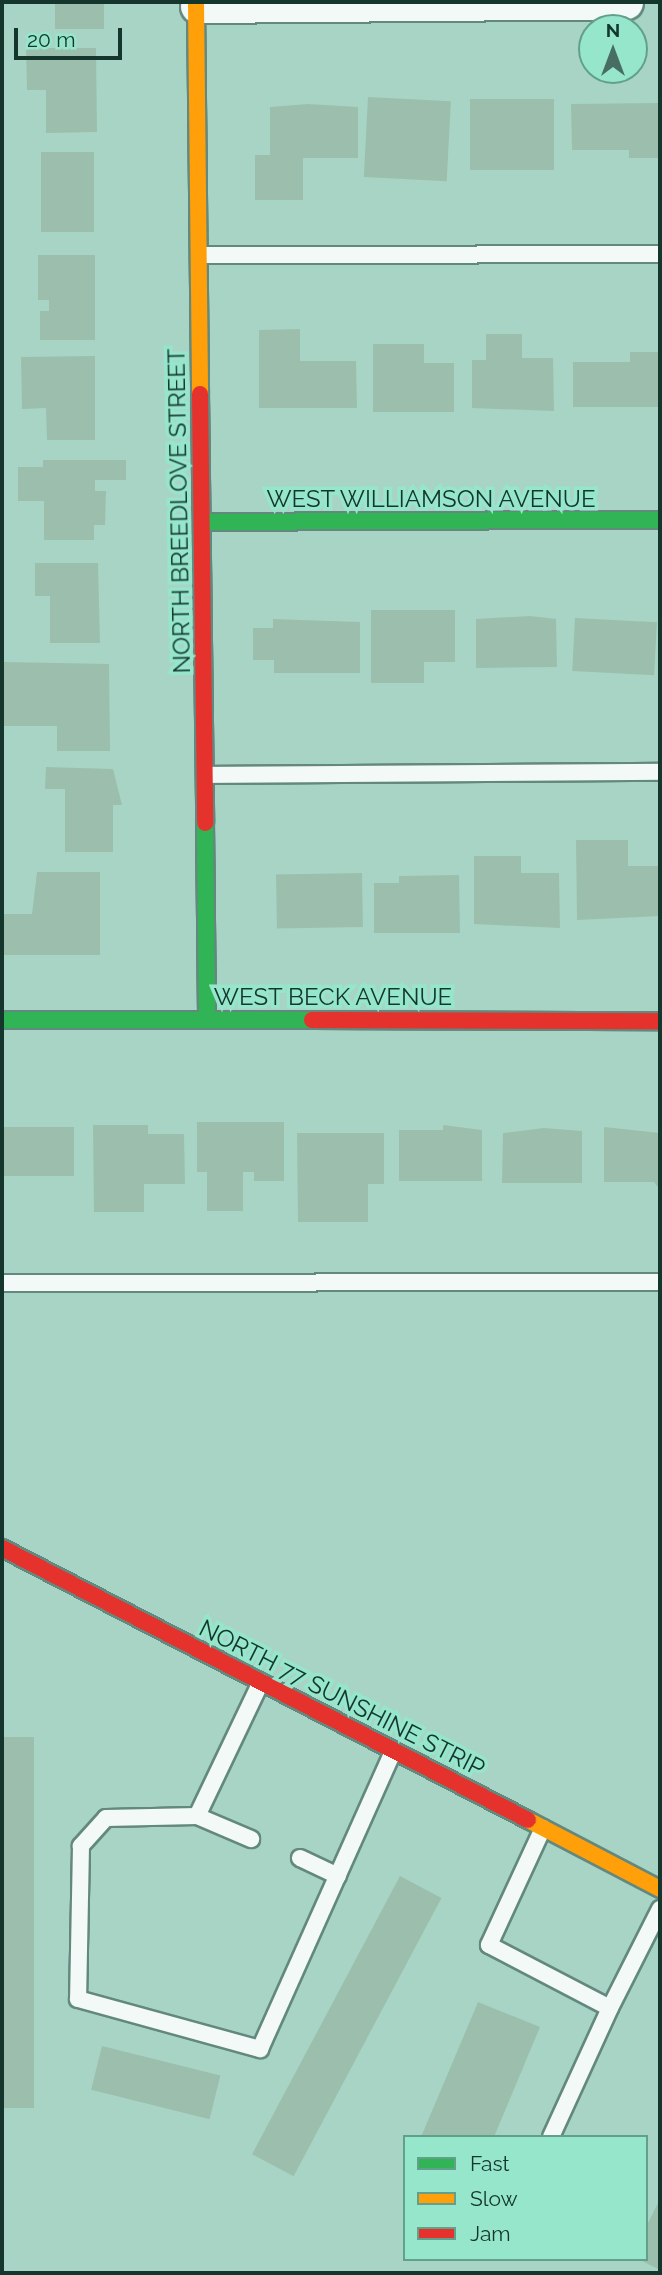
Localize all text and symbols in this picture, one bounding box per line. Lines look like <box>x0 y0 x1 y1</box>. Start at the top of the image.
scale bar <box>18 14 126 58</box>
north arrow <box>578 14 648 84</box>
text: N <box>606 19 620 41</box>
text: 20 m <box>27 27 75 52</box>
street label: NORTH BREEDLOVE STREET <box>162 348 196 674</box>
street label: WEST WILLIAMSON AVENUE <box>265 485 597 513</box>
street label: WEST BECK AVENUE <box>213 983 453 1011</box>
street label: NORTH 77 SUNSHINE STRIP <box>194 1613 490 1783</box>
legend <box>403 2135 648 2261</box>
text: Fast <box>470 2151 510 2176</box>
text: Slow <box>470 2186 518 2211</box>
text: Jam <box>470 2221 511 2246</box>

